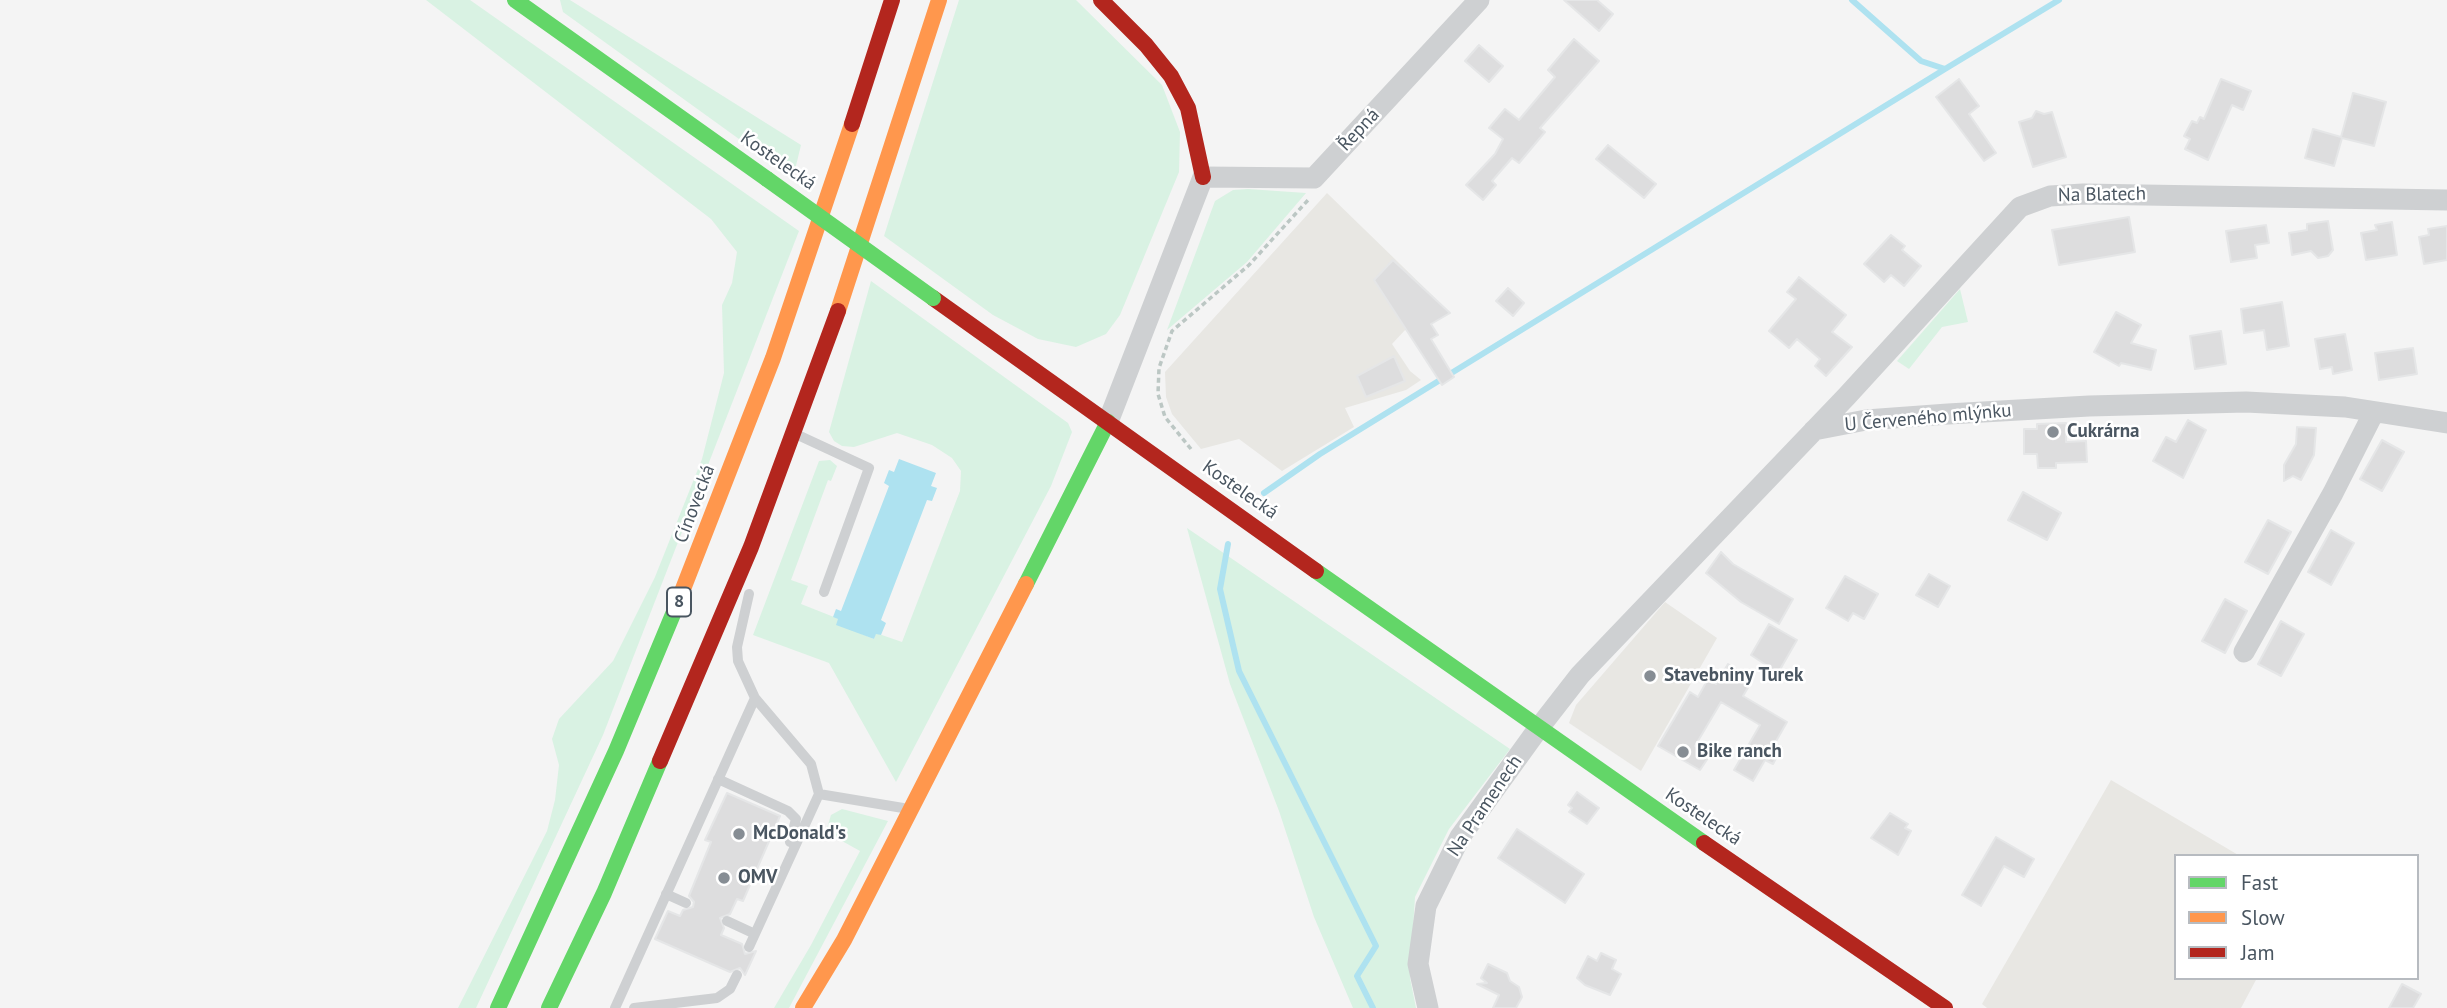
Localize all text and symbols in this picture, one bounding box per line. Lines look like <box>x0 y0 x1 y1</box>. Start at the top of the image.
street label: Řepná <box>1334 104 1384 156</box>
street label: Kostelecká <box>736 127 820 195</box>
street label: Na Blatech <box>2058 183 2146 207</box>
street label: U Červeného mlýnku <box>1844 399 2012 437</box>
place label: Cukrárna <box>2067 421 2140 443</box>
marker: Cukrárna <box>2045 424 2061 440</box>
street label: Kostelecká <box>1198 456 1282 524</box>
street label: Cínovecká <box>670 462 720 546</box>
road number: 8 <box>667 588 691 616</box>
place label: Stavebniny Turek <box>1664 665 1803 687</box>
marker: Stavebniny Turek <box>1642 668 1658 684</box>
place label: Bike ranch <box>1697 741 1782 763</box>
marker: Bike ranch <box>1675 744 1691 760</box>
street label: Na Pramenech <box>1443 751 1527 861</box>
street label: Kostelecká <box>1661 783 1745 851</box>
place label: McDonald's <box>753 823 846 845</box>
marker: McDonald's <box>731 826 747 842</box>
legend <box>2174 854 2419 980</box>
place label: OMV <box>738 867 777 889</box>
text: Fast <box>2241 869 2278 896</box>
marker: OMV <box>716 870 732 886</box>
text: Slow <box>2241 904 2285 931</box>
text: Jam <box>2241 939 2275 966</box>

